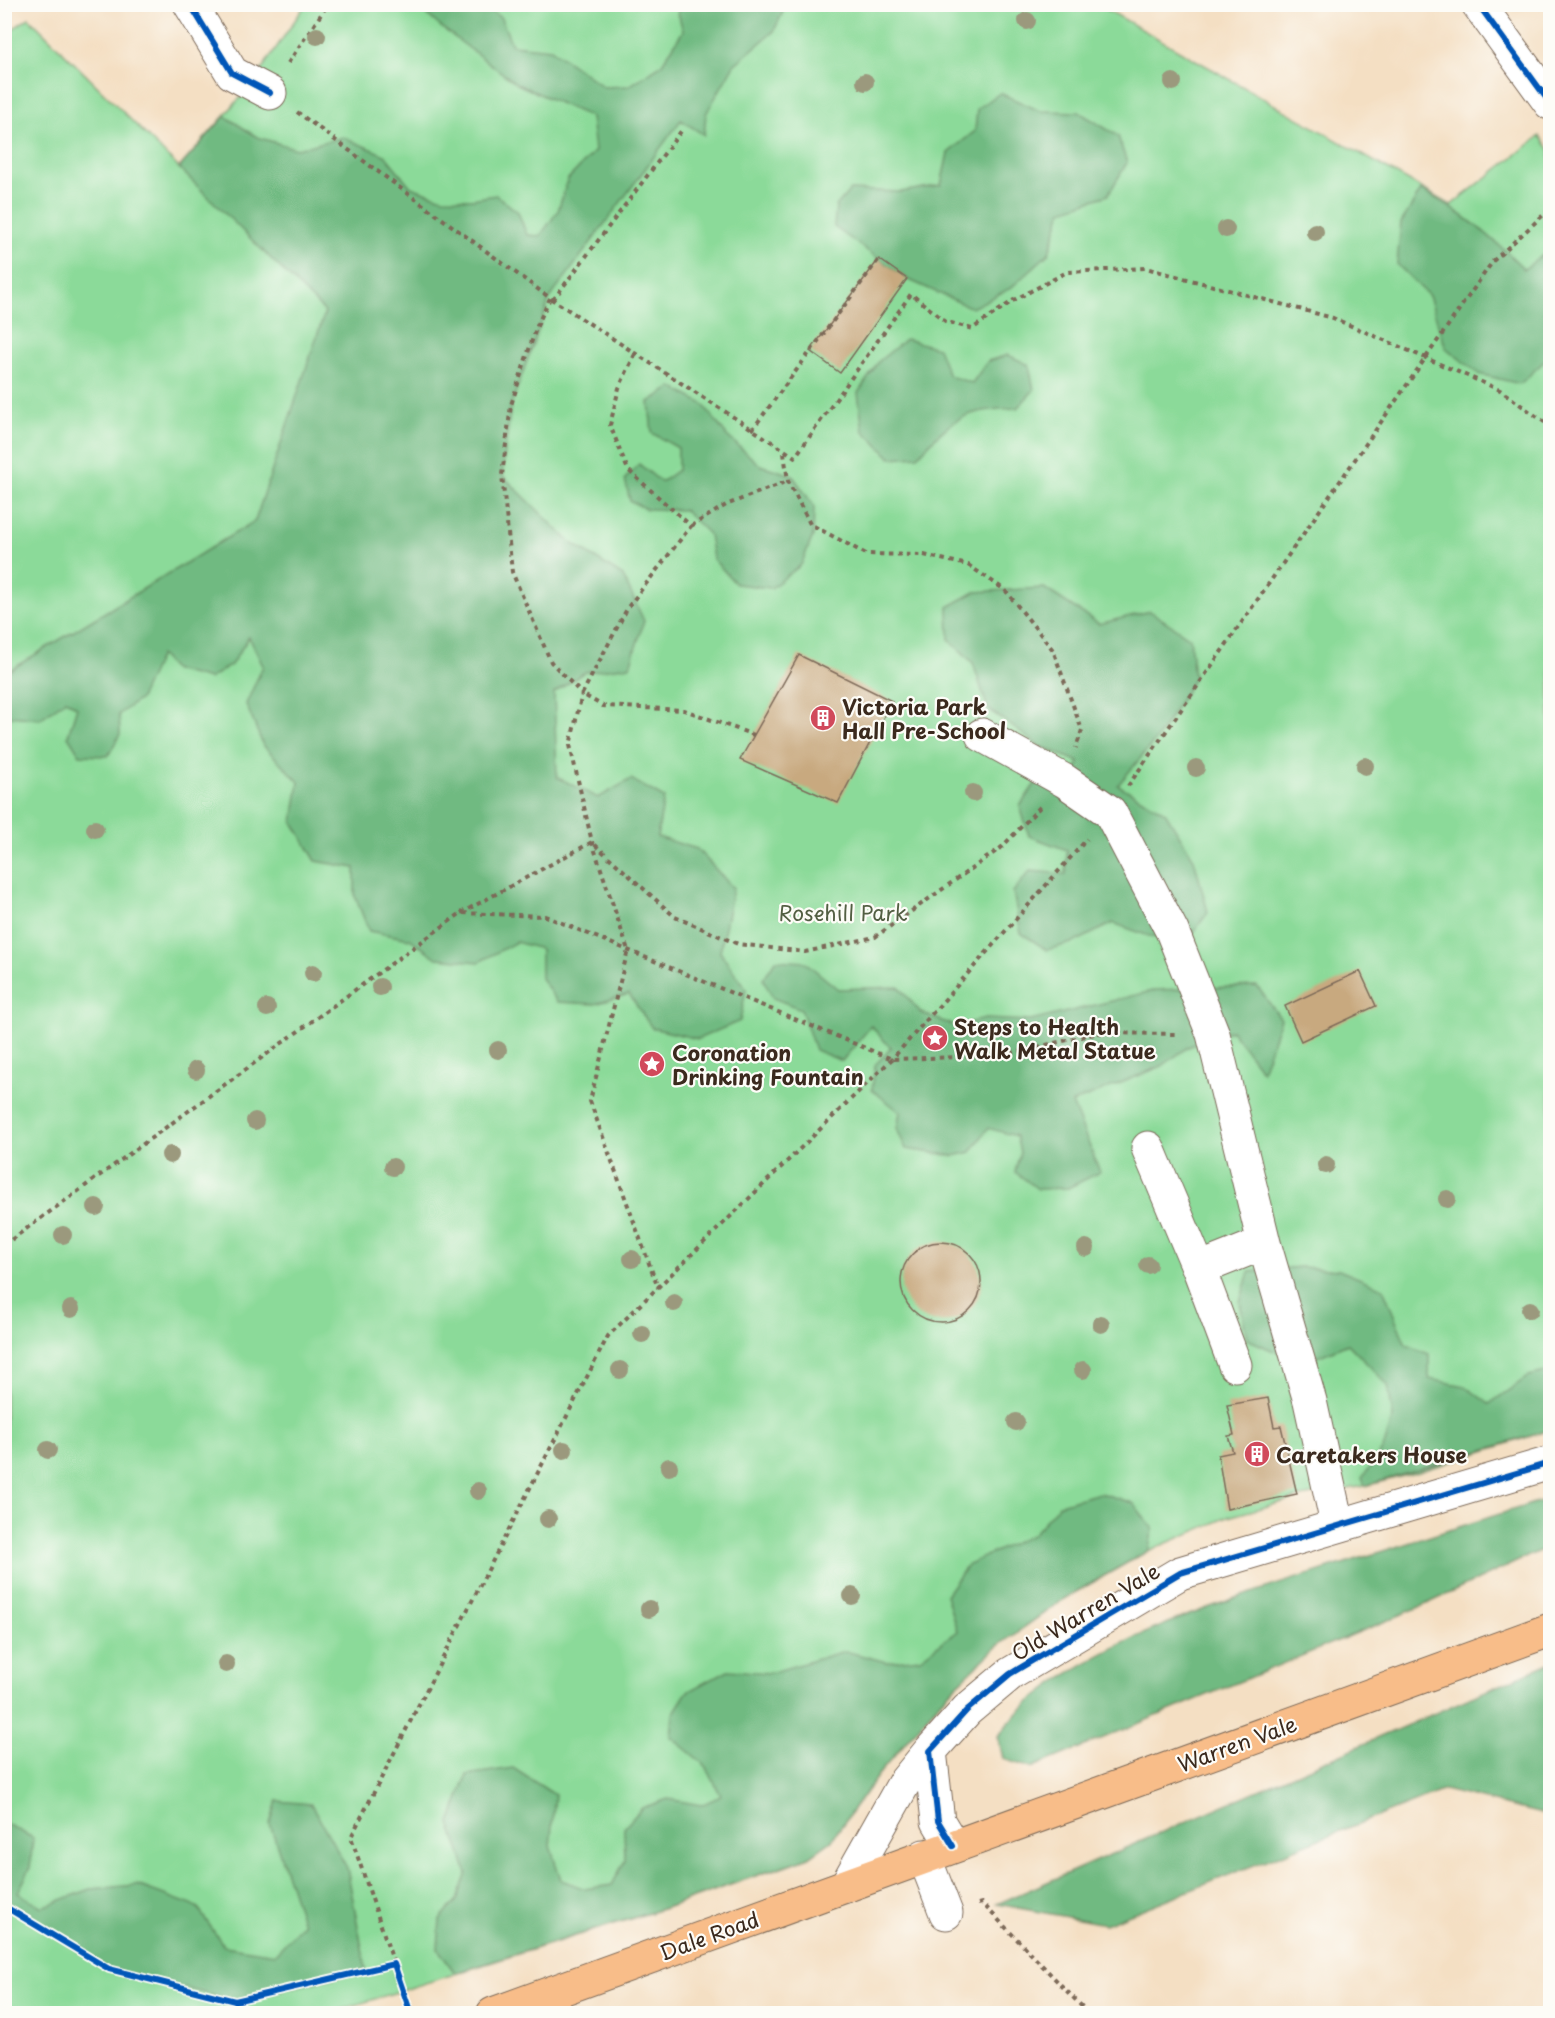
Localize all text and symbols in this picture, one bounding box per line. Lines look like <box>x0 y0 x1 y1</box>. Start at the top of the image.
place label: Victoria Park Hall Pre-School <box>842 690 1006 746</box>
building icon: Victoria Park Hall Pre-School <box>808 703 838 733</box>
park label: Rosehill Park <box>779 896 908 928</box>
place label: Steps to Health Walk Metal Statue <box>954 1010 1156 1066</box>
place icon: Steps to Health Walk Metal Statue <box>920 1023 950 1053</box>
place label: Coronation Drinking Fountain <box>672 1036 864 1092</box>
place icon: Coronation Drinking Fountain <box>637 1049 667 1079</box>
place label: Caretakers House <box>1276 1438 1467 1470</box>
building icon: Caretakers House <box>1242 1439 1272 1469</box>
street label: Old Warren Vale <box>1005 1554 1165 1668</box>
street label: Warren Vale <box>1173 1707 1301 1779</box>
street label: Dale Road <box>655 1902 763 1968</box>

